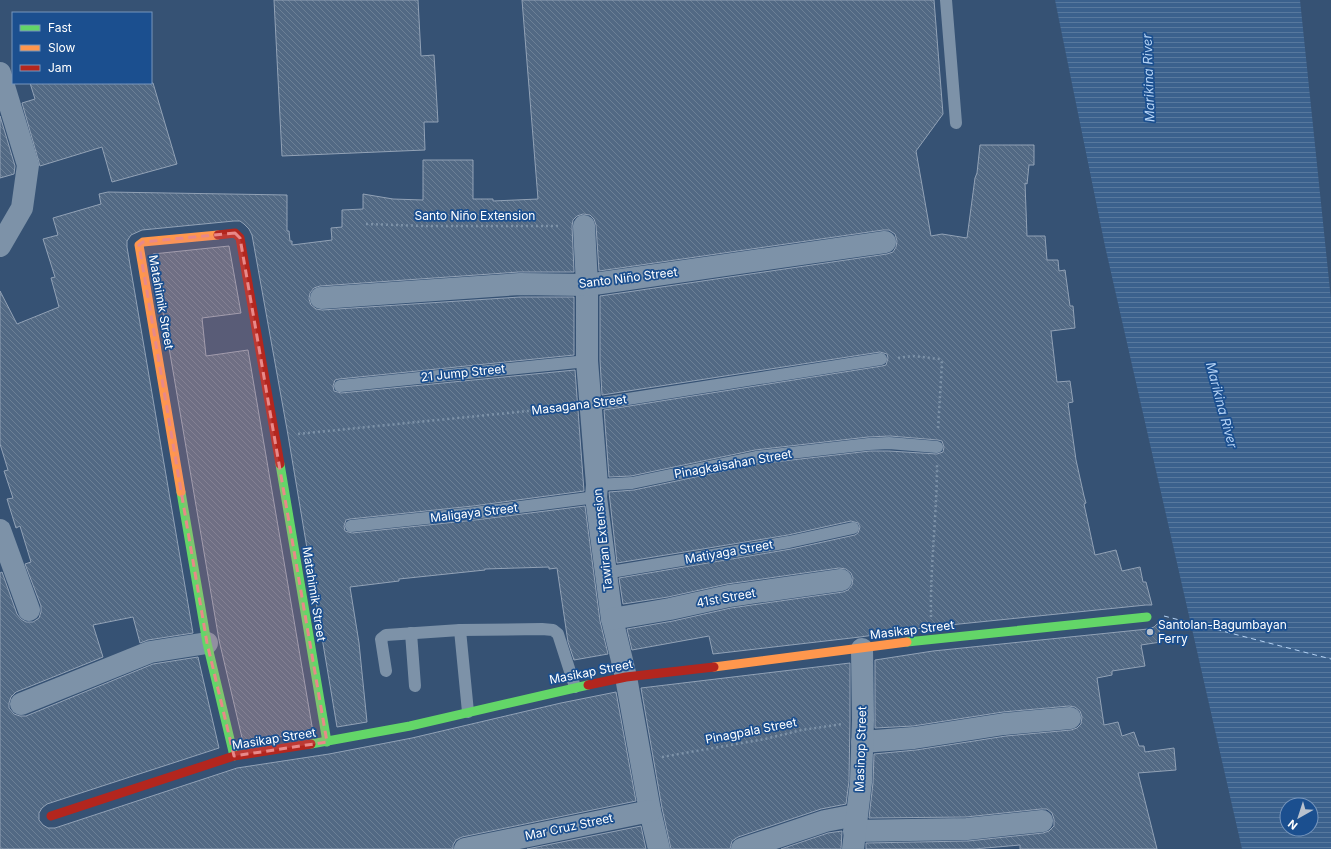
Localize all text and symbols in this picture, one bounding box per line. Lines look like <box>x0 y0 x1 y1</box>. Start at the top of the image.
legend <box>12 12 152 84</box>
text: Fast <box>48 20 72 35</box>
water label: Marikina River <box>1138 32 1158 123</box>
text: Slow <box>48 40 76 55</box>
text: Jam <box>48 60 72 75</box>
street label: Santo Niño Extension <box>415 208 535 223</box>
street label: Matahimik Street <box>146 254 177 350</box>
street label: Santo Niño Street <box>578 264 678 291</box>
water label: Marikina River <box>1203 360 1241 451</box>
street label: 21 Jump Street <box>420 361 506 384</box>
street label: Masagana Street <box>530 391 627 418</box>
street label: Pinagkaisahan Street <box>673 446 793 481</box>
street label: Tawiran Extension <box>590 488 615 592</box>
street label: Maligaya Street <box>429 500 519 525</box>
street label: Matiyaga Street <box>684 536 774 567</box>
street label: Matahimik Street <box>300 546 329 642</box>
street label: 41st Street <box>695 585 757 610</box>
street label: Masikap Street <box>869 617 955 642</box>
place label: Santolan-Bagumbayan Ferry <box>1158 617 1287 646</box>
marker: Santolan-Bagumbayan Ferry <box>1145 627 1155 637</box>
street label: Masikap Street <box>548 656 634 687</box>
street label: Masinop Street <box>852 706 869 792</box>
street label: Pinagpala Street <box>704 714 798 747</box>
street label: Masikap Street <box>231 724 317 753</box>
north arrow <box>1279 797 1319 837</box>
street label: Mar Cruz Street <box>523 810 614 843</box>
text: N <box>1285 817 1300 833</box>

